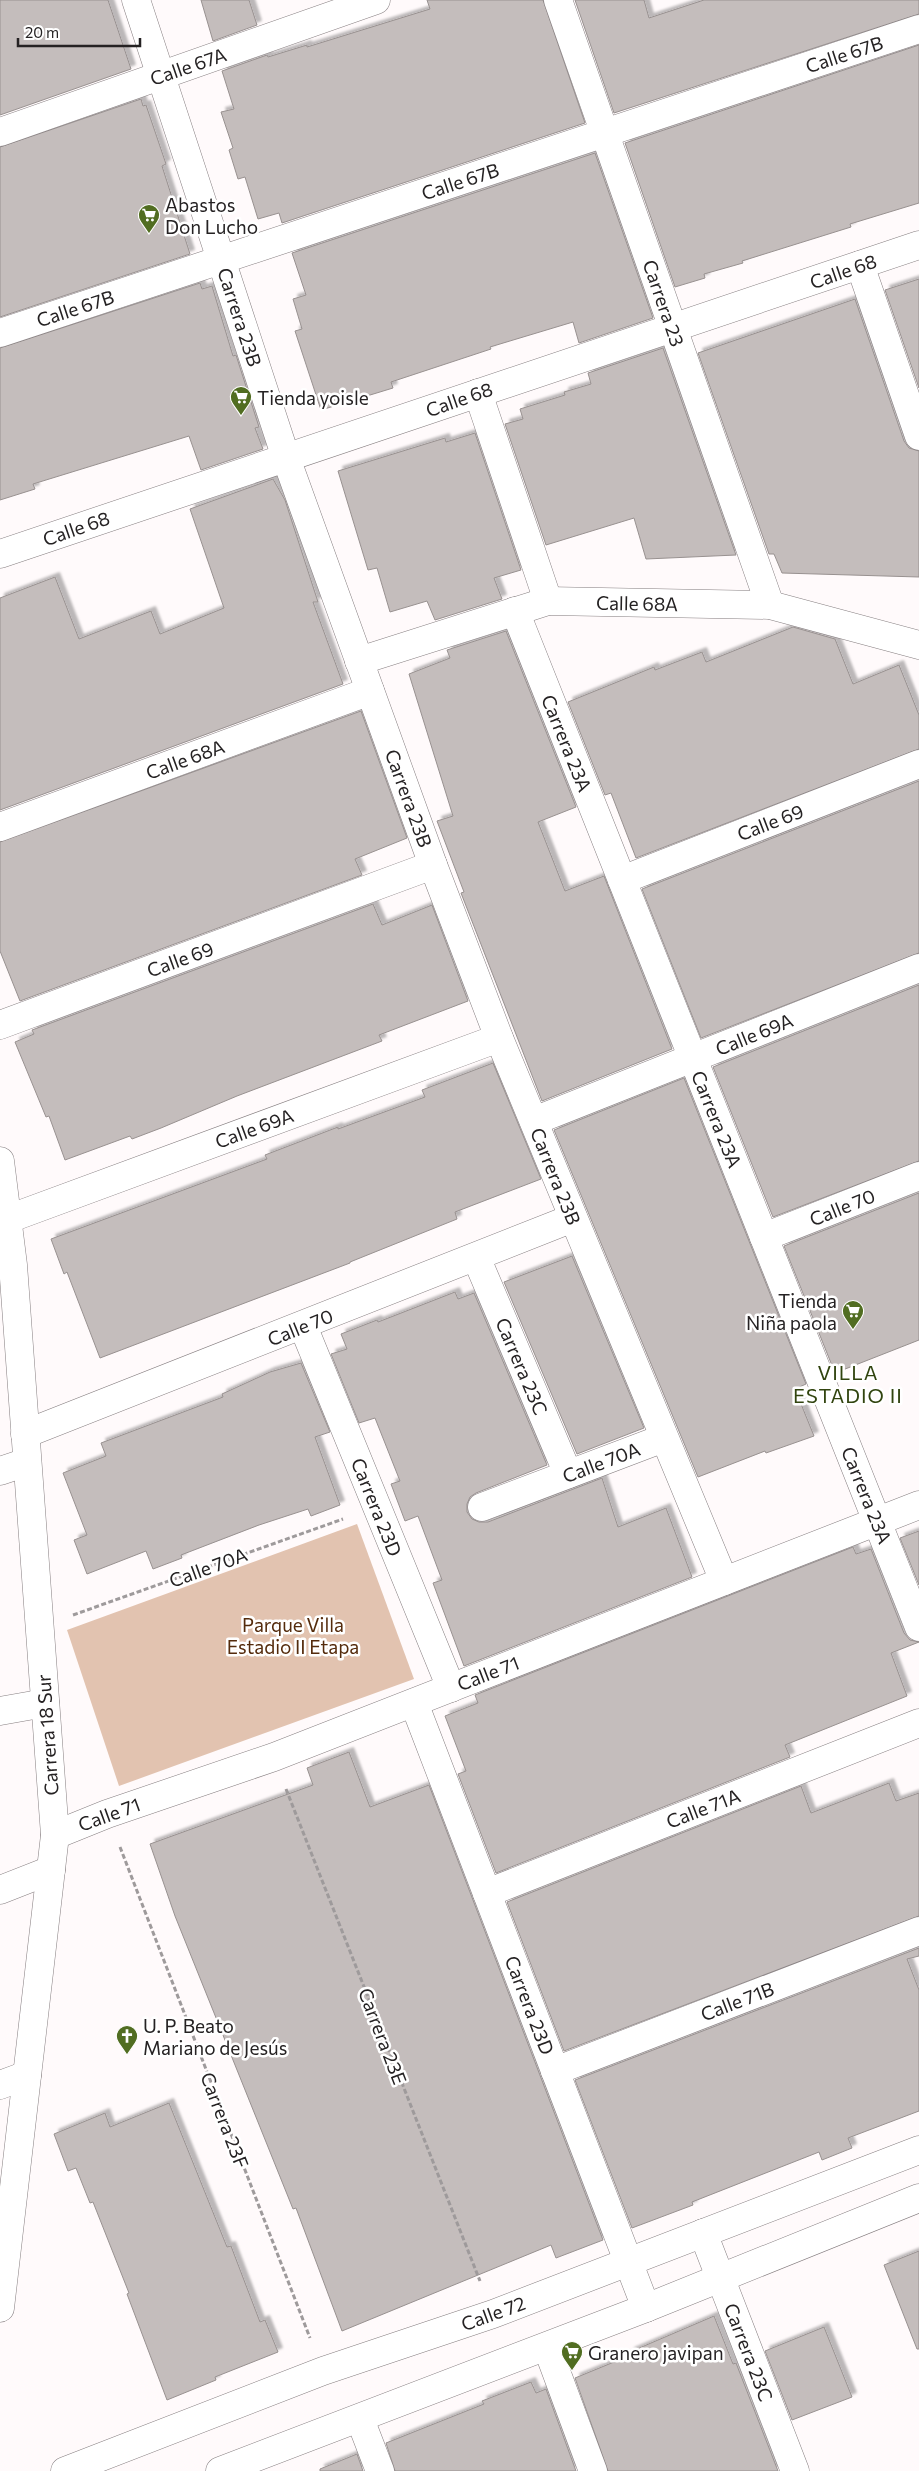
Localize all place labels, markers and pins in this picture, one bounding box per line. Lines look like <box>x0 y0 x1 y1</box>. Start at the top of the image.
place label: Abastos Don Lucho <box>165 193 258 238</box>
supermarket icon: Abastos Don Lucho <box>137 203 161 234</box>
supermarket icon: Tienda yoisle <box>229 385 253 416</box>
place label: Tienda yoisle <box>257 386 369 409</box>
place label: Tienda Niña paola <box>746 1289 837 1334</box>
supermarket icon: Tienda Niña paola <box>841 1299 865 1330</box>
place label: U. P. Beato Mariano de Jesús <box>143 2014 287 2059</box>
church icon: U. P. Beato Mariano de Jesús <box>115 2024 139 2055</box>
supermarket icon: Granero javipan <box>560 2340 584 2371</box>
place label: Granero javipan <box>588 2341 724 2364</box>

